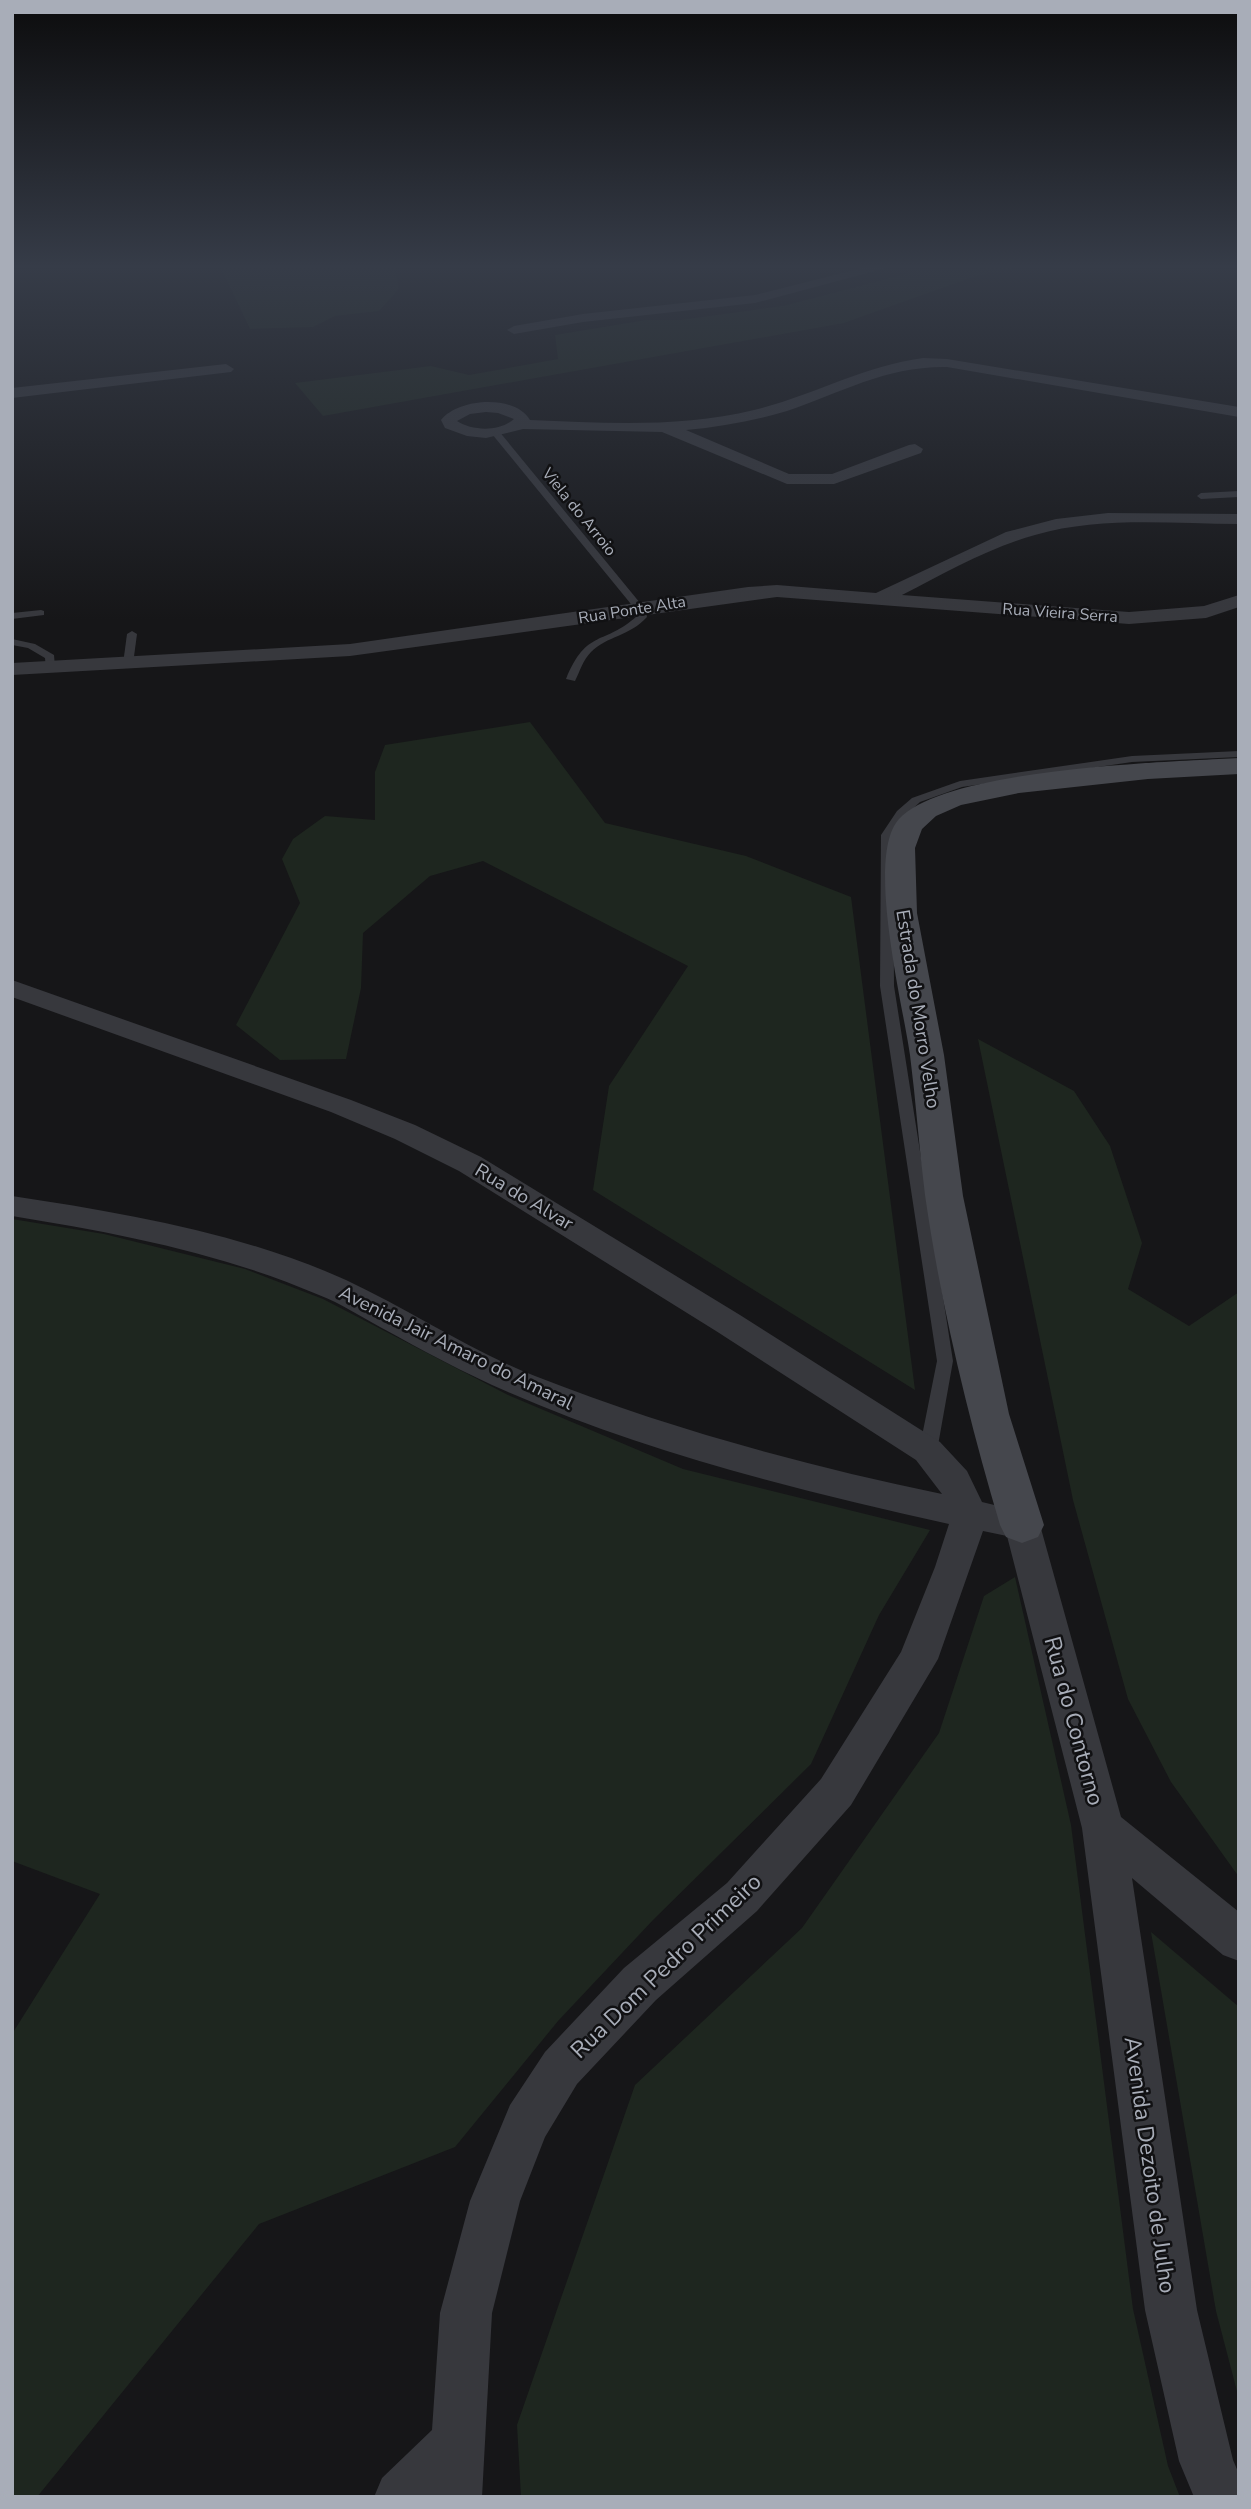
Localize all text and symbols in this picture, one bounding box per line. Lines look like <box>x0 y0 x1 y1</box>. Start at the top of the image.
street label: Viela do Arroio <box>536 463 621 561</box>
street label: Rua Ponte Alta <box>577 591 687 629</box>
street label: Rua Vieira Serra <box>1002 598 1118 628</box>
street label: Estrada do Morro Velho <box>889 908 947 1110</box>
street label: Rua do Alvar <box>470 1157 578 1237</box>
street label: Avenida Jair Amaro do Amaral <box>334 1280 578 1416</box>
street label: Rua do Contorno <box>1037 1633 1111 1809</box>
street label: Rua Dom Pedro Primeiro <box>564 1867 768 2065</box>
street label: Avenida Dezoito de Julho <box>1117 2035 1183 2295</box>

